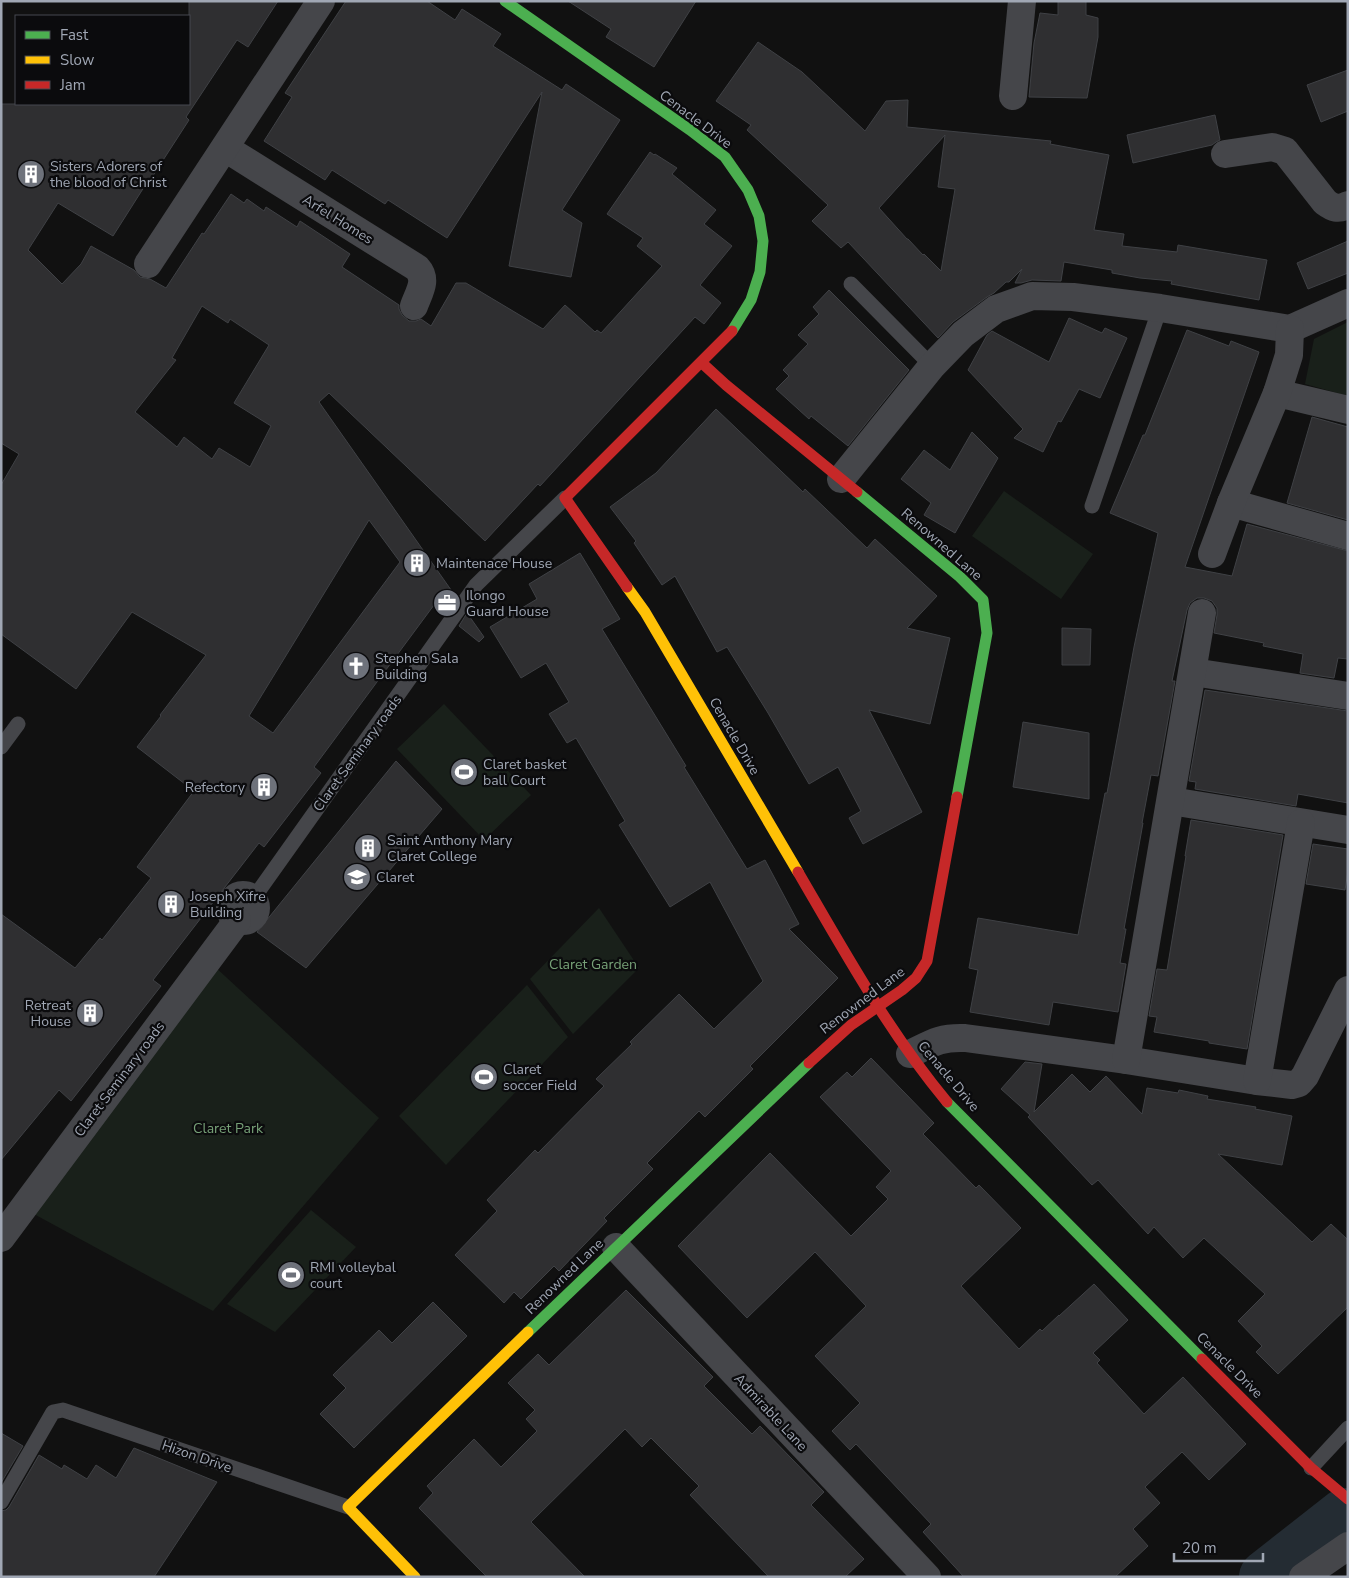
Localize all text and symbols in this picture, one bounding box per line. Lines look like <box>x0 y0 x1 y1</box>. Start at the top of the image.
legend <box>15 15 190 105</box>
text: Fast <box>60 25 89 45</box>
text: Slow <box>60 50 95 70</box>
text: Jam <box>59 75 86 95</box>
street label: Cenacle Drive <box>655 86 736 153</box>
place label: Sisters Adorers of the blood of Christ <box>50 157 167 192</box>
building icon: Sisters Adorers of the blood of Christ <box>16 159 46 189</box>
street label: Arfel Homes <box>299 190 377 249</box>
street label: Renowned Lane <box>897 504 986 585</box>
building icon: Maintenace House <box>402 548 432 578</box>
place label: Maintenace House <box>436 554 552 573</box>
place label: Ilongo Guard House <box>466 586 549 621</box>
office icon: Ilongo Guard House <box>432 588 462 618</box>
place label: Stephen Sala Building <box>375 649 459 684</box>
church icon: Stephen Sala Building <box>341 651 371 681</box>
street label: Claret Seminary roads <box>309 691 406 815</box>
street label: Cenacle Drive <box>705 694 764 778</box>
place label: Claret basket ball Court <box>483 755 566 790</box>
sports icon: Claret basket ball Court <box>449 757 479 787</box>
building icon: Refectory <box>249 772 279 802</box>
place label: Refectory <box>185 778 246 797</box>
place label: Saint Anthony Mary Claret College <box>387 831 513 866</box>
building icon: Saint Anthony Mary Claret College <box>353 833 383 863</box>
school or university icon: Claret <box>342 862 372 892</box>
place label: Claret <box>376 868 414 887</box>
place label: Joseph Xifre Building <box>189 887 266 922</box>
building icon: Joseph Xifre Building <box>156 889 186 919</box>
park label: Claret Garden <box>549 955 637 974</box>
street label: Renowned Lane <box>816 962 909 1039</box>
place label: Retreat House <box>25 996 71 1031</box>
building icon: Retreat House <box>75 998 105 1028</box>
street label: Claret Seminary roads <box>70 1018 169 1141</box>
street label: Cenacle Drive <box>914 1037 984 1116</box>
place label: Claret soccer Field <box>503 1060 577 1095</box>
sports icon: Claret soccer Field <box>469 1062 499 1092</box>
park label: Claret Park <box>193 1119 264 1138</box>
street label: Renowned Lane <box>521 1234 608 1319</box>
place label: RMI volleybal court <box>310 1258 397 1293</box>
sports icon: RMI volleybal court <box>276 1260 306 1290</box>
street label: Cenacle Drive <box>1192 1328 1267 1403</box>
street label: Admirable Lane <box>730 1369 812 1455</box>
street label: Hizon Drive <box>159 1436 234 1477</box>
scale bar <box>1174 1530 1263 1562</box>
text: 20 m <box>1182 1538 1217 1558</box>

